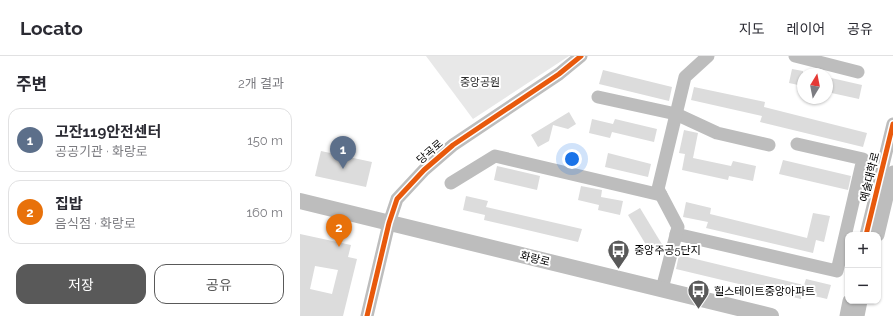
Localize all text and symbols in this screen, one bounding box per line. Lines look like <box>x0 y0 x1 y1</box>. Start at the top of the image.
text: Locato <box>20 17 83 39</box>
text: 지도 <box>739 21 765 37</box>
text: 레이어 <box>787 21 825 37</box>
text: 공유 <box>847 21 873 37</box>
north arrow <box>797 68 833 104</box>
text: 주변 <box>16 74 47 94</box>
text: 2개 결과 <box>238 76 284 91</box>
park label: 중앙공원 <box>460 76 500 89</box>
text: 고잔119안전센터 <box>55 123 161 141</box>
text: 1 <box>27 133 33 148</box>
text: 150 m <box>247 133 283 148</box>
pin: 1 <box>330 136 356 169</box>
street label: 당곡로 <box>414 137 446 167</box>
text: 공공기관 · 화랑로 <box>55 144 148 159</box>
your location <box>562 149 582 169</box>
street label: 예술대학로 <box>858 151 882 203</box>
text: 집밥 <box>55 195 83 213</box>
text: 2 <box>26 205 34 220</box>
text: 160 m <box>246 205 283 220</box>
pin: 2 <box>326 214 352 247</box>
text: 음식점 · 화랑로 <box>55 216 136 231</box>
map controls <box>845 232 881 304</box>
button: + <box>845 232 881 268</box>
bus stop icon: 중앙주공5단지 <box>605 237 631 270</box>
place label: 중앙주공5단지 <box>634 244 701 257</box>
street label: 화랑로 <box>519 249 551 269</box>
button: 저장 <box>16 264 146 304</box>
button: 공유 <box>154 264 284 304</box>
button: − <box>845 268 881 304</box>
bus stop icon: 힐스테이트중앙아파트 <box>686 278 712 311</box>
place label: 힐스테이트중앙아파트 <box>714 285 815 298</box>

